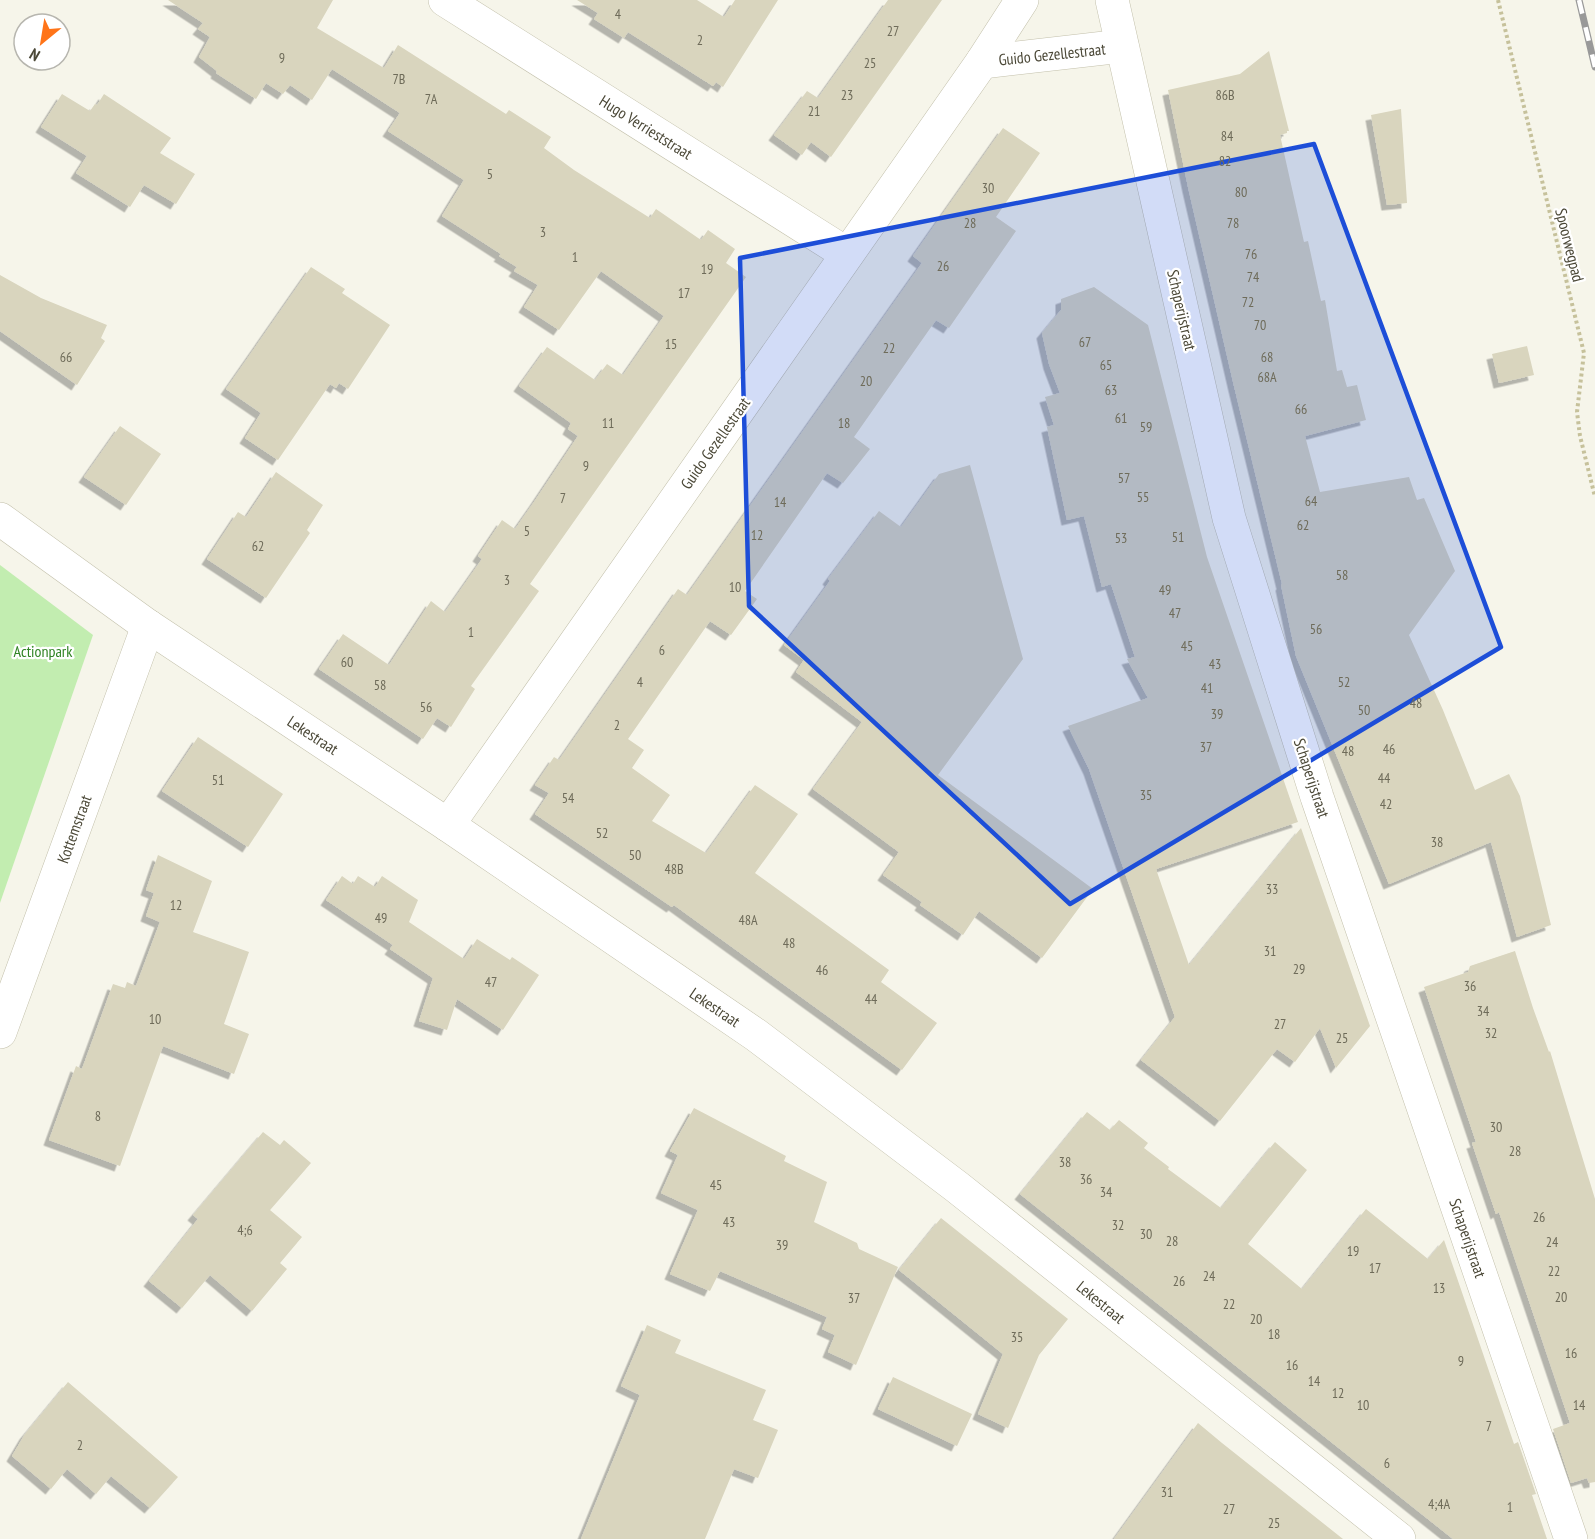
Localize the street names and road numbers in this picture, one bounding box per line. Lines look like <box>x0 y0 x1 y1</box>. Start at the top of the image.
street label: Guido Gezellestraat <box>997 38 1107 70</box>
street label: Hugo Verrieststraat <box>596 91 697 164</box>
street label: Spoorwegpad <box>1551 206 1589 284</box>
street label: Schaperijstraat <box>1163 268 1201 353</box>
street label: Guido Gezellestraat <box>676 393 754 493</box>
street label: Lekestraat <box>284 711 343 759</box>
street label: Schaperijstraat <box>1290 736 1334 821</box>
street label: Kottemstraat <box>52 792 96 866</box>
street label: Lekestraat <box>686 983 745 1031</box>
street label: Schaperijstraat <box>1445 1196 1491 1281</box>
street label: Lekestraat <box>1073 1276 1130 1328</box>

